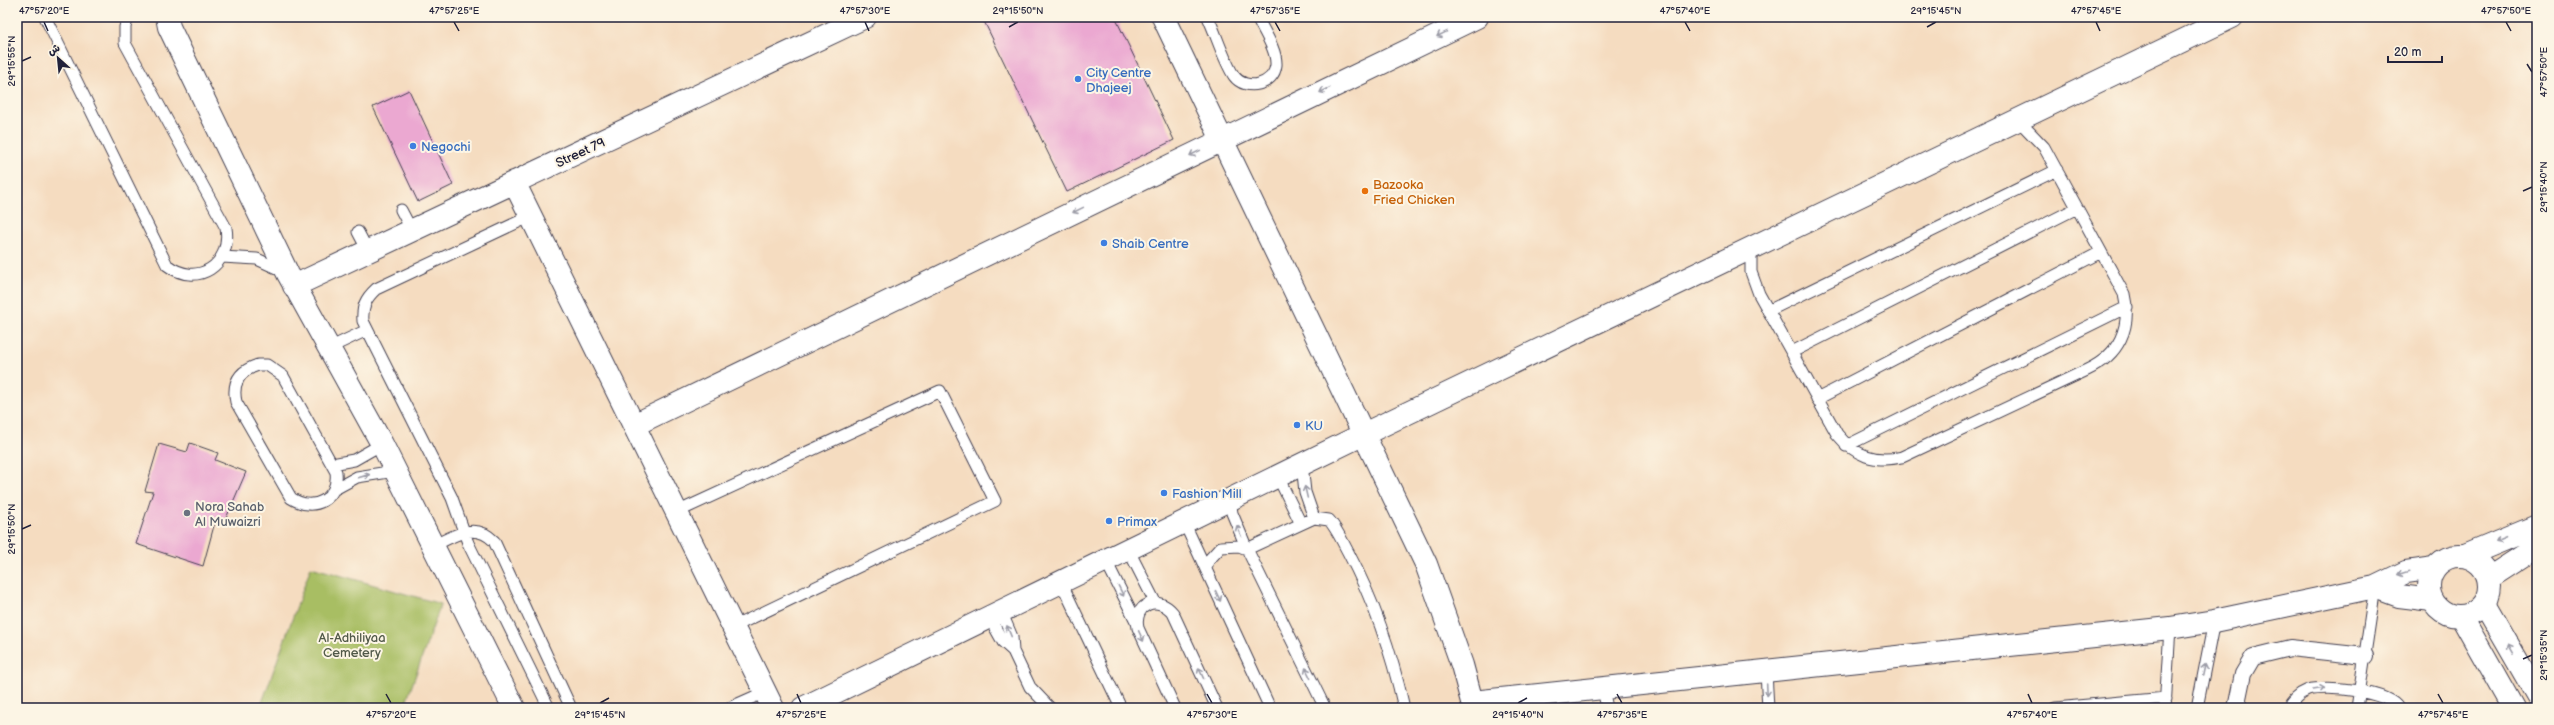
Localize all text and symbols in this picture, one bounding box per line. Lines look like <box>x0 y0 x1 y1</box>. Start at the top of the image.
text: 47°57'20"E <box>19 5 70 17</box>
text: 47°57'25"E <box>429 5 480 17</box>
text: 47°57'30"E <box>840 5 891 17</box>
text: 29°15'50"N <box>993 5 1044 17</box>
text: 47°57'35"E <box>1250 5 1301 17</box>
text: 47°57'40"E <box>1660 5 1711 17</box>
text: 29°15'45"N <box>1910 5 1962 17</box>
text: 47°57'45"E <box>2071 5 2122 17</box>
text: 47°57'50"E <box>2481 5 2532 17</box>
one-way arrow <box>1437 31 1449 38</box>
text: 29°15'55"N <box>6 36 18 86</box>
north arrow <box>38 38 78 78</box>
scale bar <box>2388 38 2442 64</box>
text: ش <box>45 41 62 58</box>
text: 20 m <box>2394 45 2421 60</box>
text: 47°57'50"E <box>2538 46 2550 97</box>
place label: City Centre Dhajeej <box>1086 65 1152 96</box>
marker: City Centre Dhajeej <box>1073 74 1083 84</box>
one-way arrow <box>1319 87 1331 94</box>
street label: Street 79 <box>553 135 608 171</box>
place label: Negochi <box>421 139 471 155</box>
marker: Negochi <box>408 141 418 151</box>
one-way arrow <box>1190 150 1202 157</box>
text: 29°15'40"N <box>2538 161 2550 213</box>
place label: Bazooka Fried Chicken <box>1373 177 1455 208</box>
marker: Bazooka Fried Chicken <box>1360 186 1370 196</box>
one-way arrow <box>1073 207 1085 214</box>
place label: Shaib Centre <box>1112 236 1189 252</box>
marker: Shaib Centre <box>1099 238 1109 248</box>
place label: KU <box>1305 418 1323 434</box>
marker: KU <box>1292 420 1302 430</box>
one-way arrow <box>357 472 370 479</box>
place label: Fashion Mill <box>1172 486 1242 502</box>
one-way arrow <box>1301 486 1309 499</box>
marker: Fashion Mill <box>1159 488 1169 498</box>
place label: Nora Sahab Al Muwaizri <box>195 499 264 530</box>
text: 29°15'50"N <box>6 504 18 555</box>
marker: Nora Sahab Al Muwaizri <box>182 508 192 518</box>
place label: Primax <box>1117 514 1157 530</box>
marker: Primax <box>1104 516 1114 526</box>
one-way arrow <box>1235 525 1242 537</box>
one-way arrow <box>2495 536 2507 544</box>
one-way arrow <box>2397 570 2410 577</box>
one-way arrow <box>1118 584 1125 596</box>
one-way arrow <box>1215 589 1222 601</box>
one-way arrow <box>1005 625 1013 637</box>
text: 29°15'35"N <box>2538 629 2550 681</box>
park label: Al-Adhiliyaa Cemetery <box>318 630 386 661</box>
one-way arrow <box>1138 630 1145 642</box>
one-way arrow <box>2506 643 2514 655</box>
one-way arrow <box>2201 664 2209 677</box>
one-way arrow <box>1197 667 1204 679</box>
one-way arrow <box>1304 667 1311 679</box>
one-way arrow <box>1764 683 1771 696</box>
one-way arrow <box>2312 685 2325 693</box>
text: 47°57'20"E <box>366 709 417 721</box>
text: 29°15'45"N <box>574 709 626 721</box>
text: 47°57'25"E <box>776 709 827 721</box>
text: 47°57'30"E <box>1187 709 1238 721</box>
text: 29°15'40"N <box>1492 709 1544 721</box>
text: 47°57'35"E <box>1597 709 1648 721</box>
text: 47°57'40"E <box>2007 709 2058 721</box>
text: 47°57'45"E <box>2418 709 2469 721</box>

